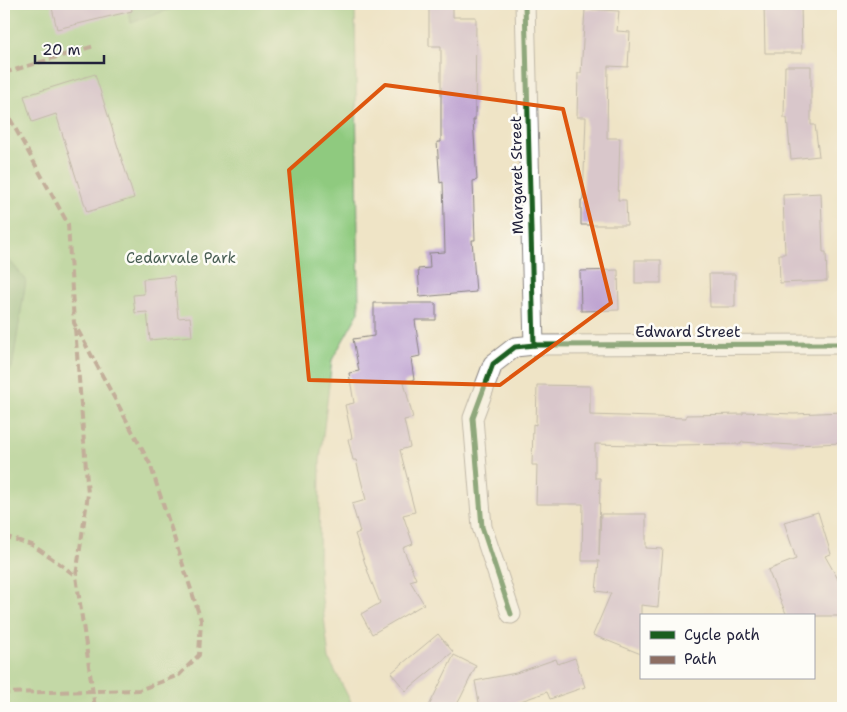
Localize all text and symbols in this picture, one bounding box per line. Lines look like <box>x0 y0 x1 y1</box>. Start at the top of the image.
scale bar <box>35 32 104 64</box>
text: 20 m <box>42 40 81 60</box>
street label: Margaret Street <box>506 116 528 234</box>
park label: Cedarvale Park <box>126 248 236 268</box>
street label: Edward Street <box>635 322 741 342</box>
legend <box>640 614 814 680</box>
text: Cycle path <box>684 625 760 645</box>
text: Path <box>684 649 717 669</box>

